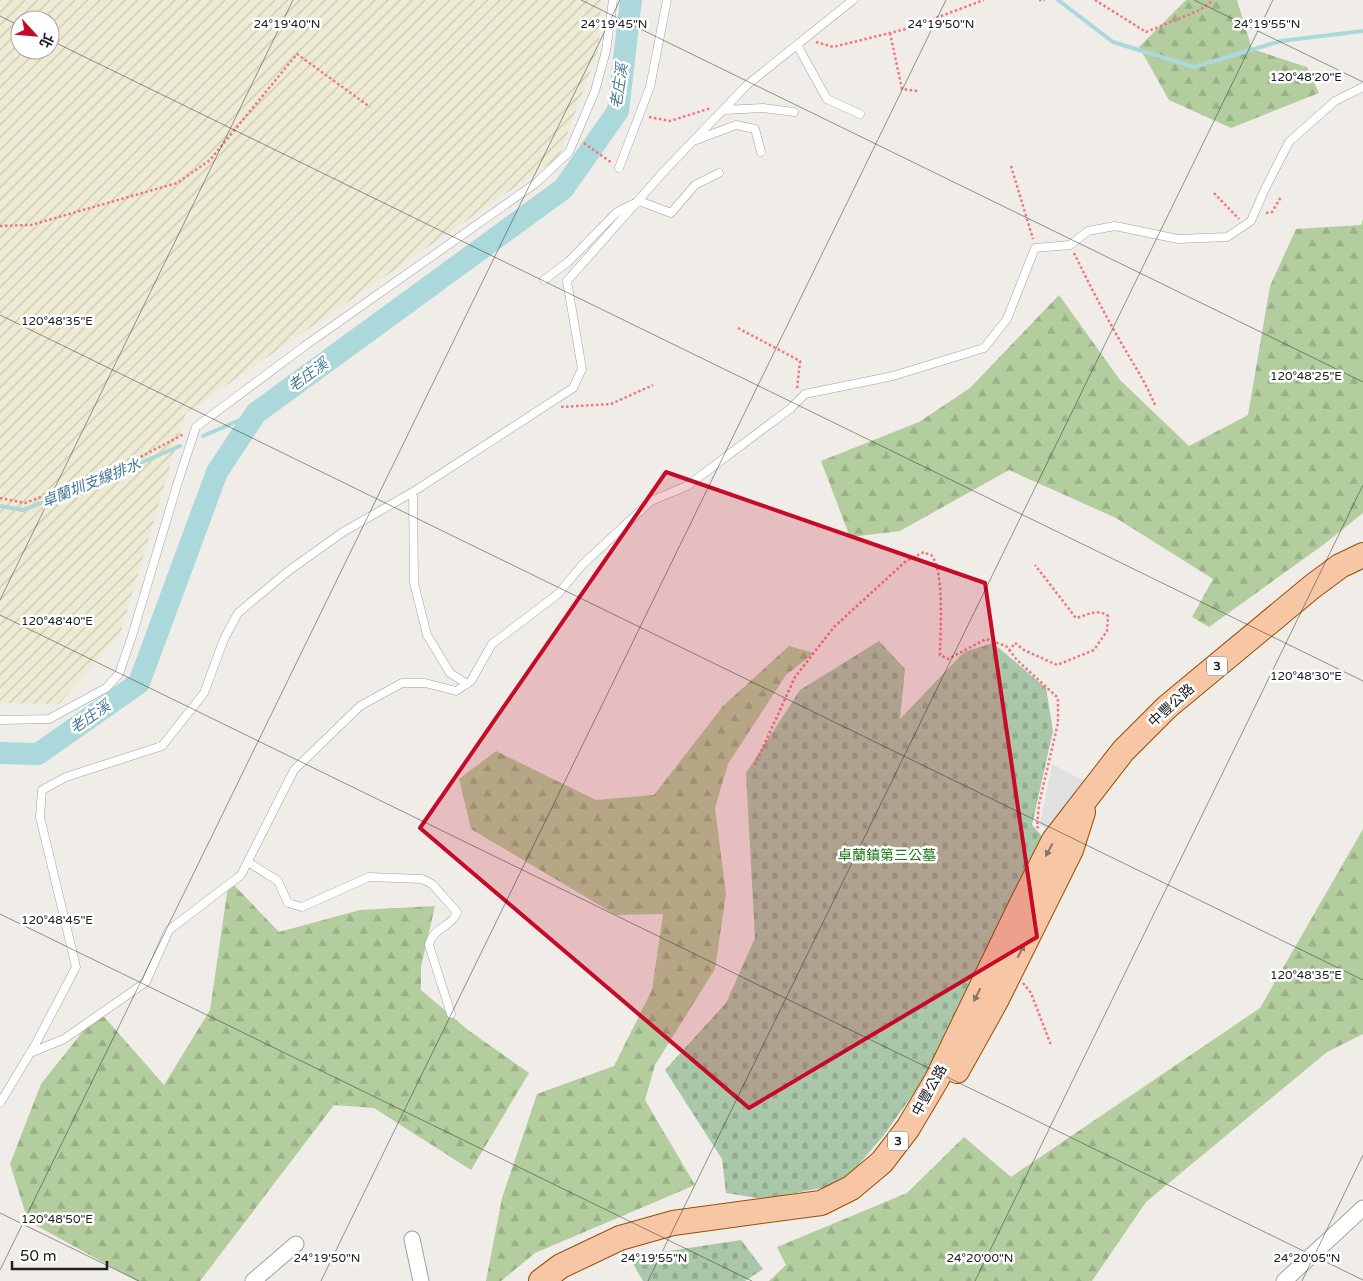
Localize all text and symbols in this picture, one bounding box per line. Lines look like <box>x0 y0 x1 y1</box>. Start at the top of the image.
north arrow <box>10 10 60 60</box>
text: 24°19'40"N <box>254 17 321 31</box>
text: 24°19'45"N <box>581 17 648 31</box>
text: 24°19'50"N <box>908 17 975 31</box>
text: 24°19'55"N <box>1234 17 1301 31</box>
text: 北 <box>36 30 57 50</box>
water label: 老庄溪 <box>607 60 632 110</box>
text: 120°48'20"E <box>1270 70 1342 84</box>
text: 120°48'35"E <box>21 314 93 328</box>
water label: 老庄溪 <box>285 353 333 396</box>
text: 120°48'25"E <box>1270 369 1342 383</box>
water label: 卓蘭圳支線排水 <box>39 455 144 511</box>
text: 120°48'40"E <box>21 614 93 628</box>
road number: 3 <box>1207 656 1227 676</box>
text: 120°48'30"E <box>1270 669 1342 683</box>
street label: 中豐公路 <box>1145 680 1198 730</box>
water label: 老庄溪 <box>66 696 115 737</box>
one-way arrow <box>1045 843 1054 857</box>
park label: 卓蘭鎮第三公墓 <box>838 847 936 864</box>
text: 120°48'45"E <box>21 913 93 927</box>
one-way arrow <box>1017 943 1025 958</box>
text: 120°48'35"E <box>1270 968 1342 982</box>
one-way arrow <box>973 988 981 1002</box>
street label: 中豐公路 <box>908 1062 950 1119</box>
road number: 3 <box>888 1132 908 1150</box>
text: 120°48'50"E <box>21 1212 93 1226</box>
scale bar <box>12 1238 108 1270</box>
text: 50 m <box>20 1247 57 1265</box>
text: 24°19'50"N <box>294 1251 361 1265</box>
text: 24°19'55"N <box>621 1251 688 1265</box>
text: 24°20'00"N <box>947 1251 1014 1265</box>
text: 24°20'05"N <box>1274 1251 1341 1265</box>

